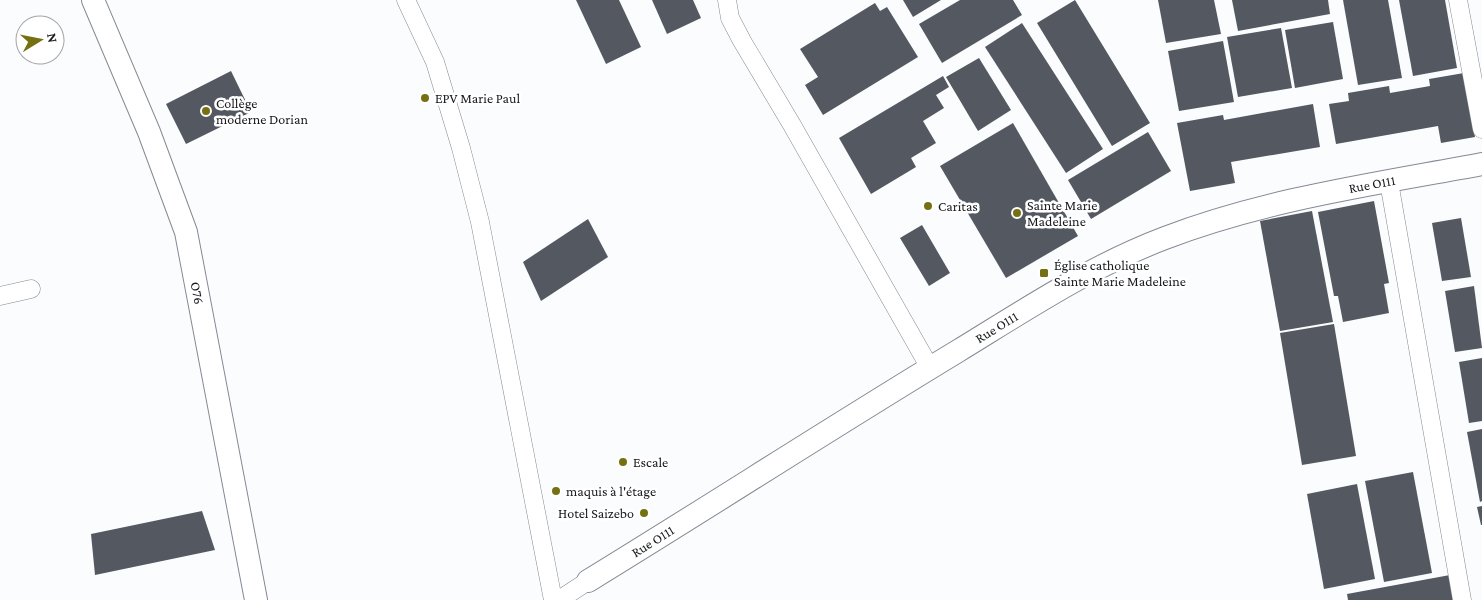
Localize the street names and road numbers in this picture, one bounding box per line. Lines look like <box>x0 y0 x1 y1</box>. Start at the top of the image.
street label: Rue O111 <box>1347 172 1397 196</box>
street label: O76 <box>188 280 208 305</box>
street label: Rue O111 <box>972 308 1021 346</box>
street label: Rue O111 <box>628 522 677 560</box>

